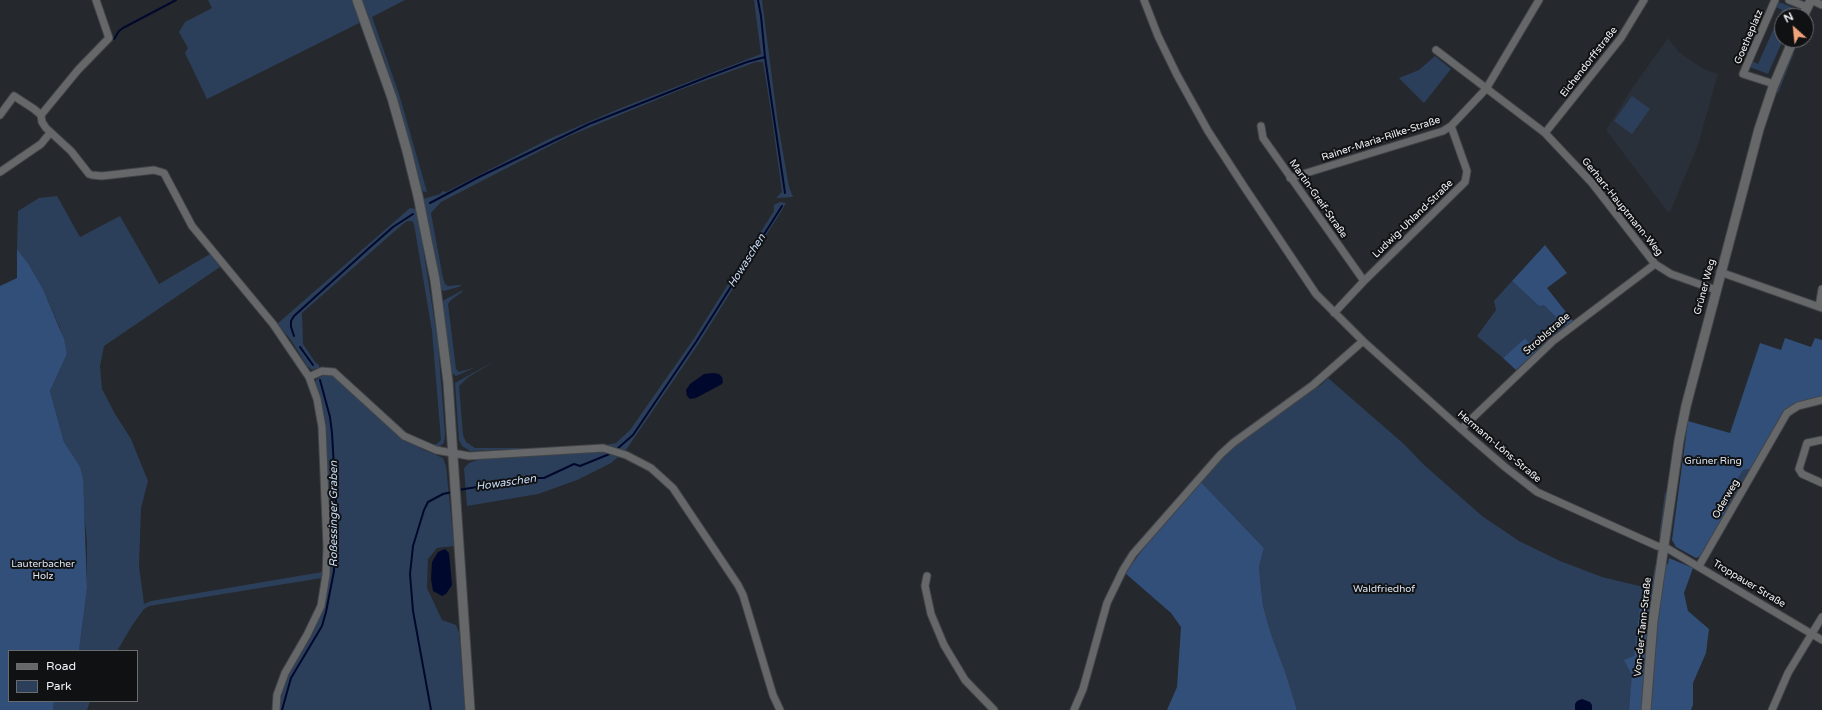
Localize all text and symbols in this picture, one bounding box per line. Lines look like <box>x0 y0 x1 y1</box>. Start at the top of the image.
street label: Goetheplatz <box>1732 8 1766 66</box>
north arrow <box>1774 8 1814 48</box>
text: N <box>1782 10 1796 26</box>
street label: Eichendorffstraße <box>1558 25 1620 99</box>
street label: Rainer-Maria-Rilke-Straße <box>1320 114 1442 164</box>
street label: Gerhart-Hauptmann-Weg <box>1579 156 1665 258</box>
street label: Martin-Greif-Straße <box>1286 157 1350 241</box>
street label: Ludwig-Uhland-Straße <box>1370 177 1456 261</box>
water label: Howaschen <box>725 232 769 290</box>
street label: Grüner Weg <box>1692 258 1718 316</box>
street label: Stroblstraße <box>1521 310 1573 358</box>
street label: Hermann-Löns-Straße <box>1455 408 1543 486</box>
park label: Grüner Ring <box>1684 455 1742 467</box>
water label: Roßessinger Graben <box>327 461 341 567</box>
water label: Howaschen <box>475 472 537 494</box>
street label: Oderweg <box>1710 477 1742 521</box>
park label: Lauterbacher Holz <box>11 558 75 582</box>
street label: Troppauer Straße <box>1711 558 1787 610</box>
street label: Von-der-Tann-Straße <box>1632 577 1654 677</box>
park label: Waldfriedhof <box>1353 583 1415 595</box>
legend <box>8 650 138 702</box>
text: Road <box>46 659 76 673</box>
text: Park <box>46 679 72 693</box>

